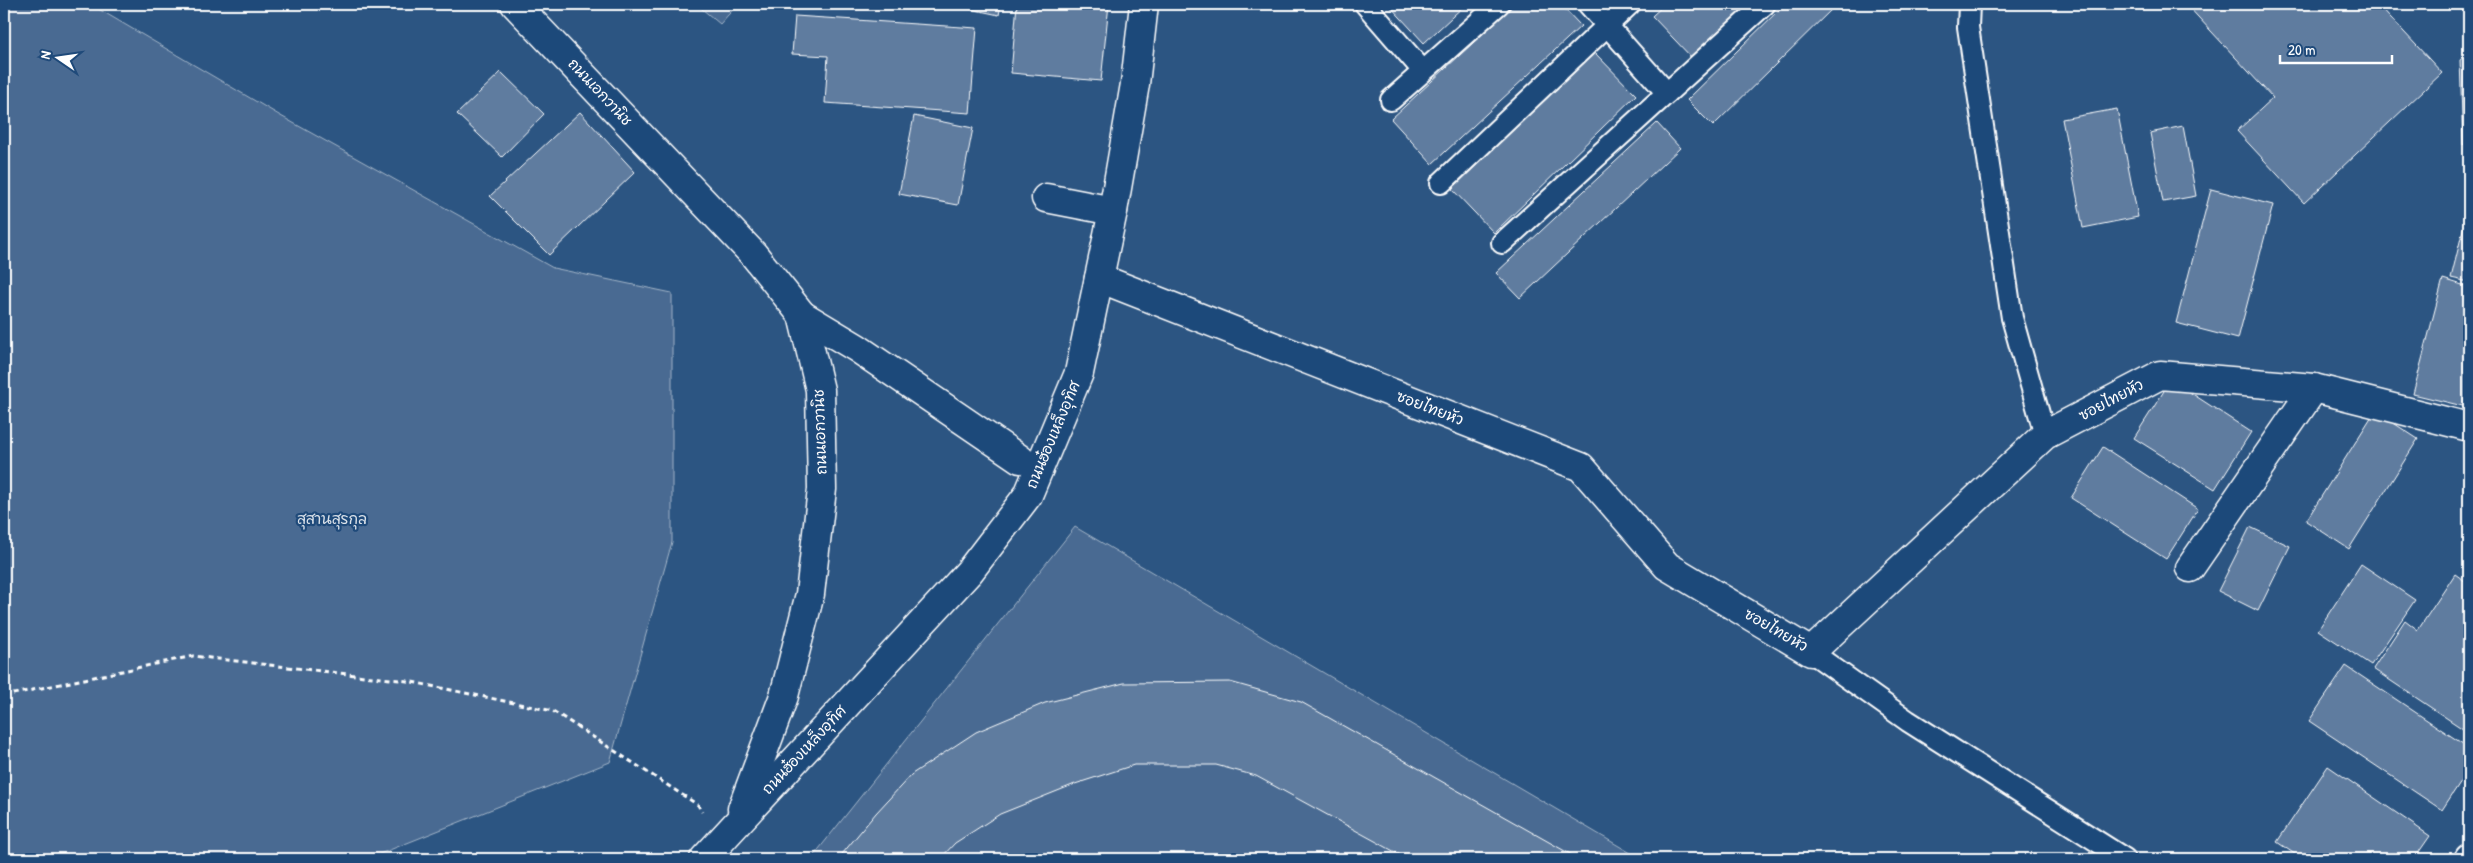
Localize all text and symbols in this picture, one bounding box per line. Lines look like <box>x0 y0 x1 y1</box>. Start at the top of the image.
north arrow <box>32 32 82 82</box>
scale bar <box>2280 32 2393 64</box>
text: 20 m <box>2288 39 2315 60</box>
text: N <box>35 49 55 61</box>
street label: ถนนเอกวานิช <box>564 53 637 130</box>
street label: ซอยไทยหัว <box>2075 374 2147 425</box>
street label: ถนนฮ๋องเหล็งอุทิศ <box>1020 377 1086 492</box>
street label: ซอยไทยหัว <box>1394 385 1467 430</box>
street label: ถนนเอกวานิช <box>808 389 831 475</box>
park label: สุสานสุรกุล <box>297 508 367 530</box>
street label: ซอยไทยหัว <box>1740 603 1812 656</box>
street label: ถนนฮ๋องเหล็งอุทิศ <box>757 700 852 799</box>

